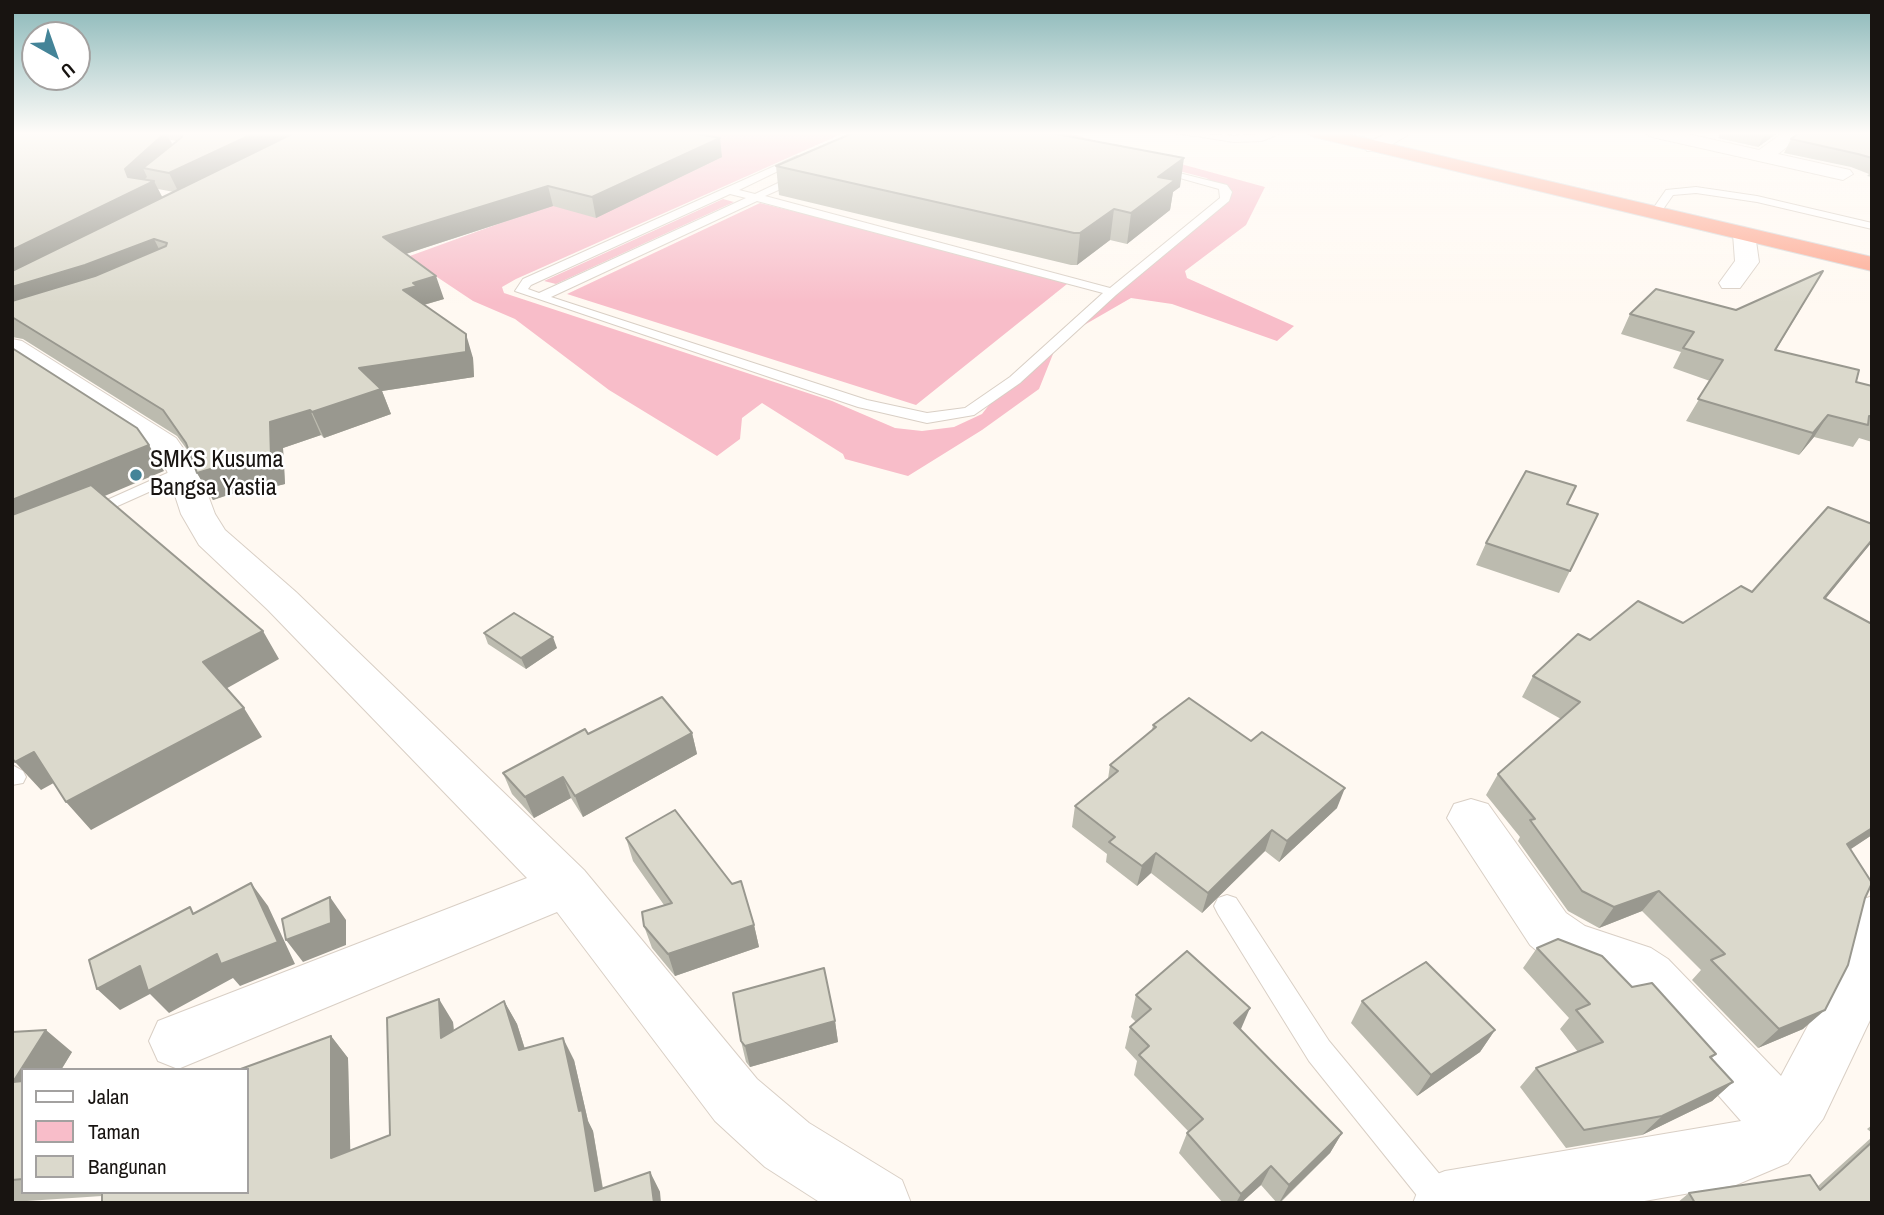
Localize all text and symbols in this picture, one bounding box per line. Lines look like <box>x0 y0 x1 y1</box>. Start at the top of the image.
north arrow <box>21 21 91 91</box>
text: U <box>56 57 81 84</box>
place label: SMKS Kusuma Bangsa Yastia <box>150 447 283 503</box>
marker: SMKS Kusuma Bangsa Yastia <box>128 467 144 483</box>
legend <box>21 1068 248 1194</box>
text: Jalan <box>88 1082 129 1111</box>
text: Taman <box>88 1117 140 1146</box>
text: Bangunan <box>88 1152 167 1181</box>

